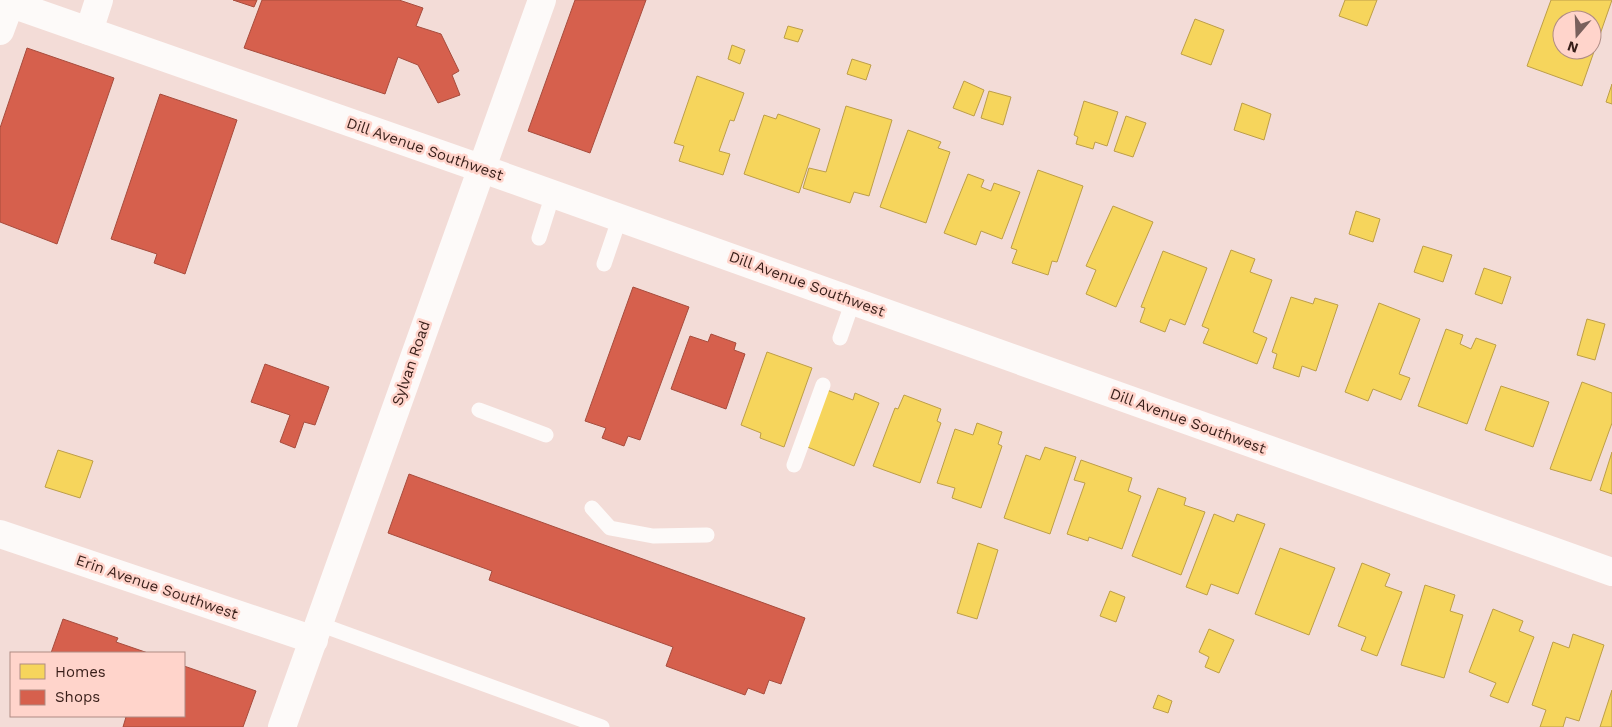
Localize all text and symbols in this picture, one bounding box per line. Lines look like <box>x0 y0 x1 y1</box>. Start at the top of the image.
north arrow <box>1552 10 1602 60</box>
text: N <box>1565 38 1580 57</box>
street label: Dill Avenue Southwest <box>344 114 506 185</box>
street label: Dill Avenue Southwest <box>727 247 888 321</box>
street label: Sylvan Road <box>388 318 434 408</box>
street label: Dill Avenue Southwest <box>1108 384 1269 458</box>
street label: Erin Avenue Southwest <box>74 551 241 623</box>
legend <box>10 652 185 717</box>
text: Homes <box>55 663 106 681</box>
text: Shops <box>55 688 100 706</box>

